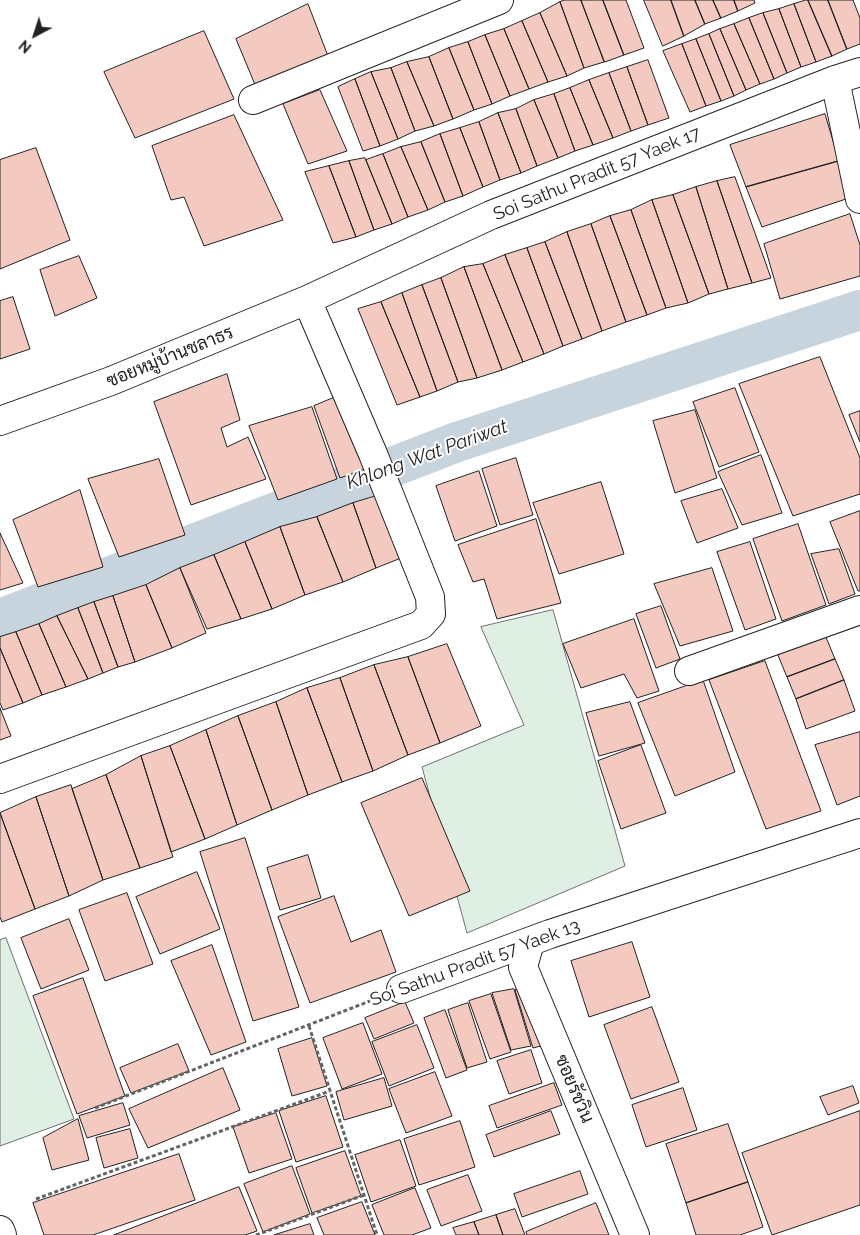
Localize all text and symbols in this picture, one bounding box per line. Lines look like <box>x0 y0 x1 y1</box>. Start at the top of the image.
north arrow <box>10 10 60 60</box>
text: N <box>16 37 35 56</box>
street label: Soi Sathu Pradit 57 Yaek 17 <box>490 123 704 225</box>
street label: ซอยหมู่บ้านชลาธร <box>103 322 237 392</box>
water label: Khlong Wat Pariwat <box>343 415 511 495</box>
street label: Soi Sathu Pradit 57 Yaek 13 <box>367 915 583 1011</box>
street label: ซอยรัชวิน <box>550 1052 598 1126</box>

